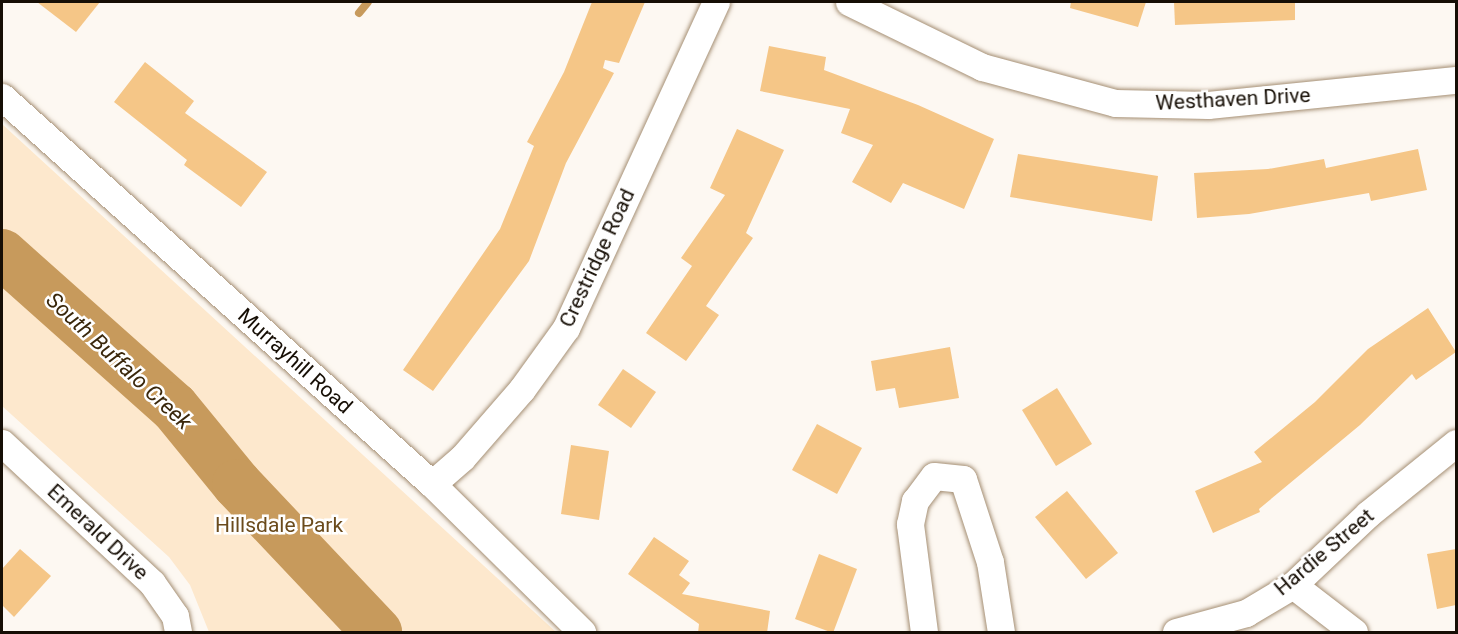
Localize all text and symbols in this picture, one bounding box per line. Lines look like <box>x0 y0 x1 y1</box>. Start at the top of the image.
street label: Westhaven Drive <box>1155 82 1311 116</box>
street label: Crestridge Road <box>554 185 640 331</box>
water label: South Buffalo Creek <box>41 287 197 435</box>
street label: Murrayhill Road <box>233 303 357 419</box>
street label: Emerald Drive <box>42 479 154 585</box>
street label: Hardie Street <box>1269 503 1379 601</box>
park label: Hillsdale Park <box>215 512 343 538</box>

